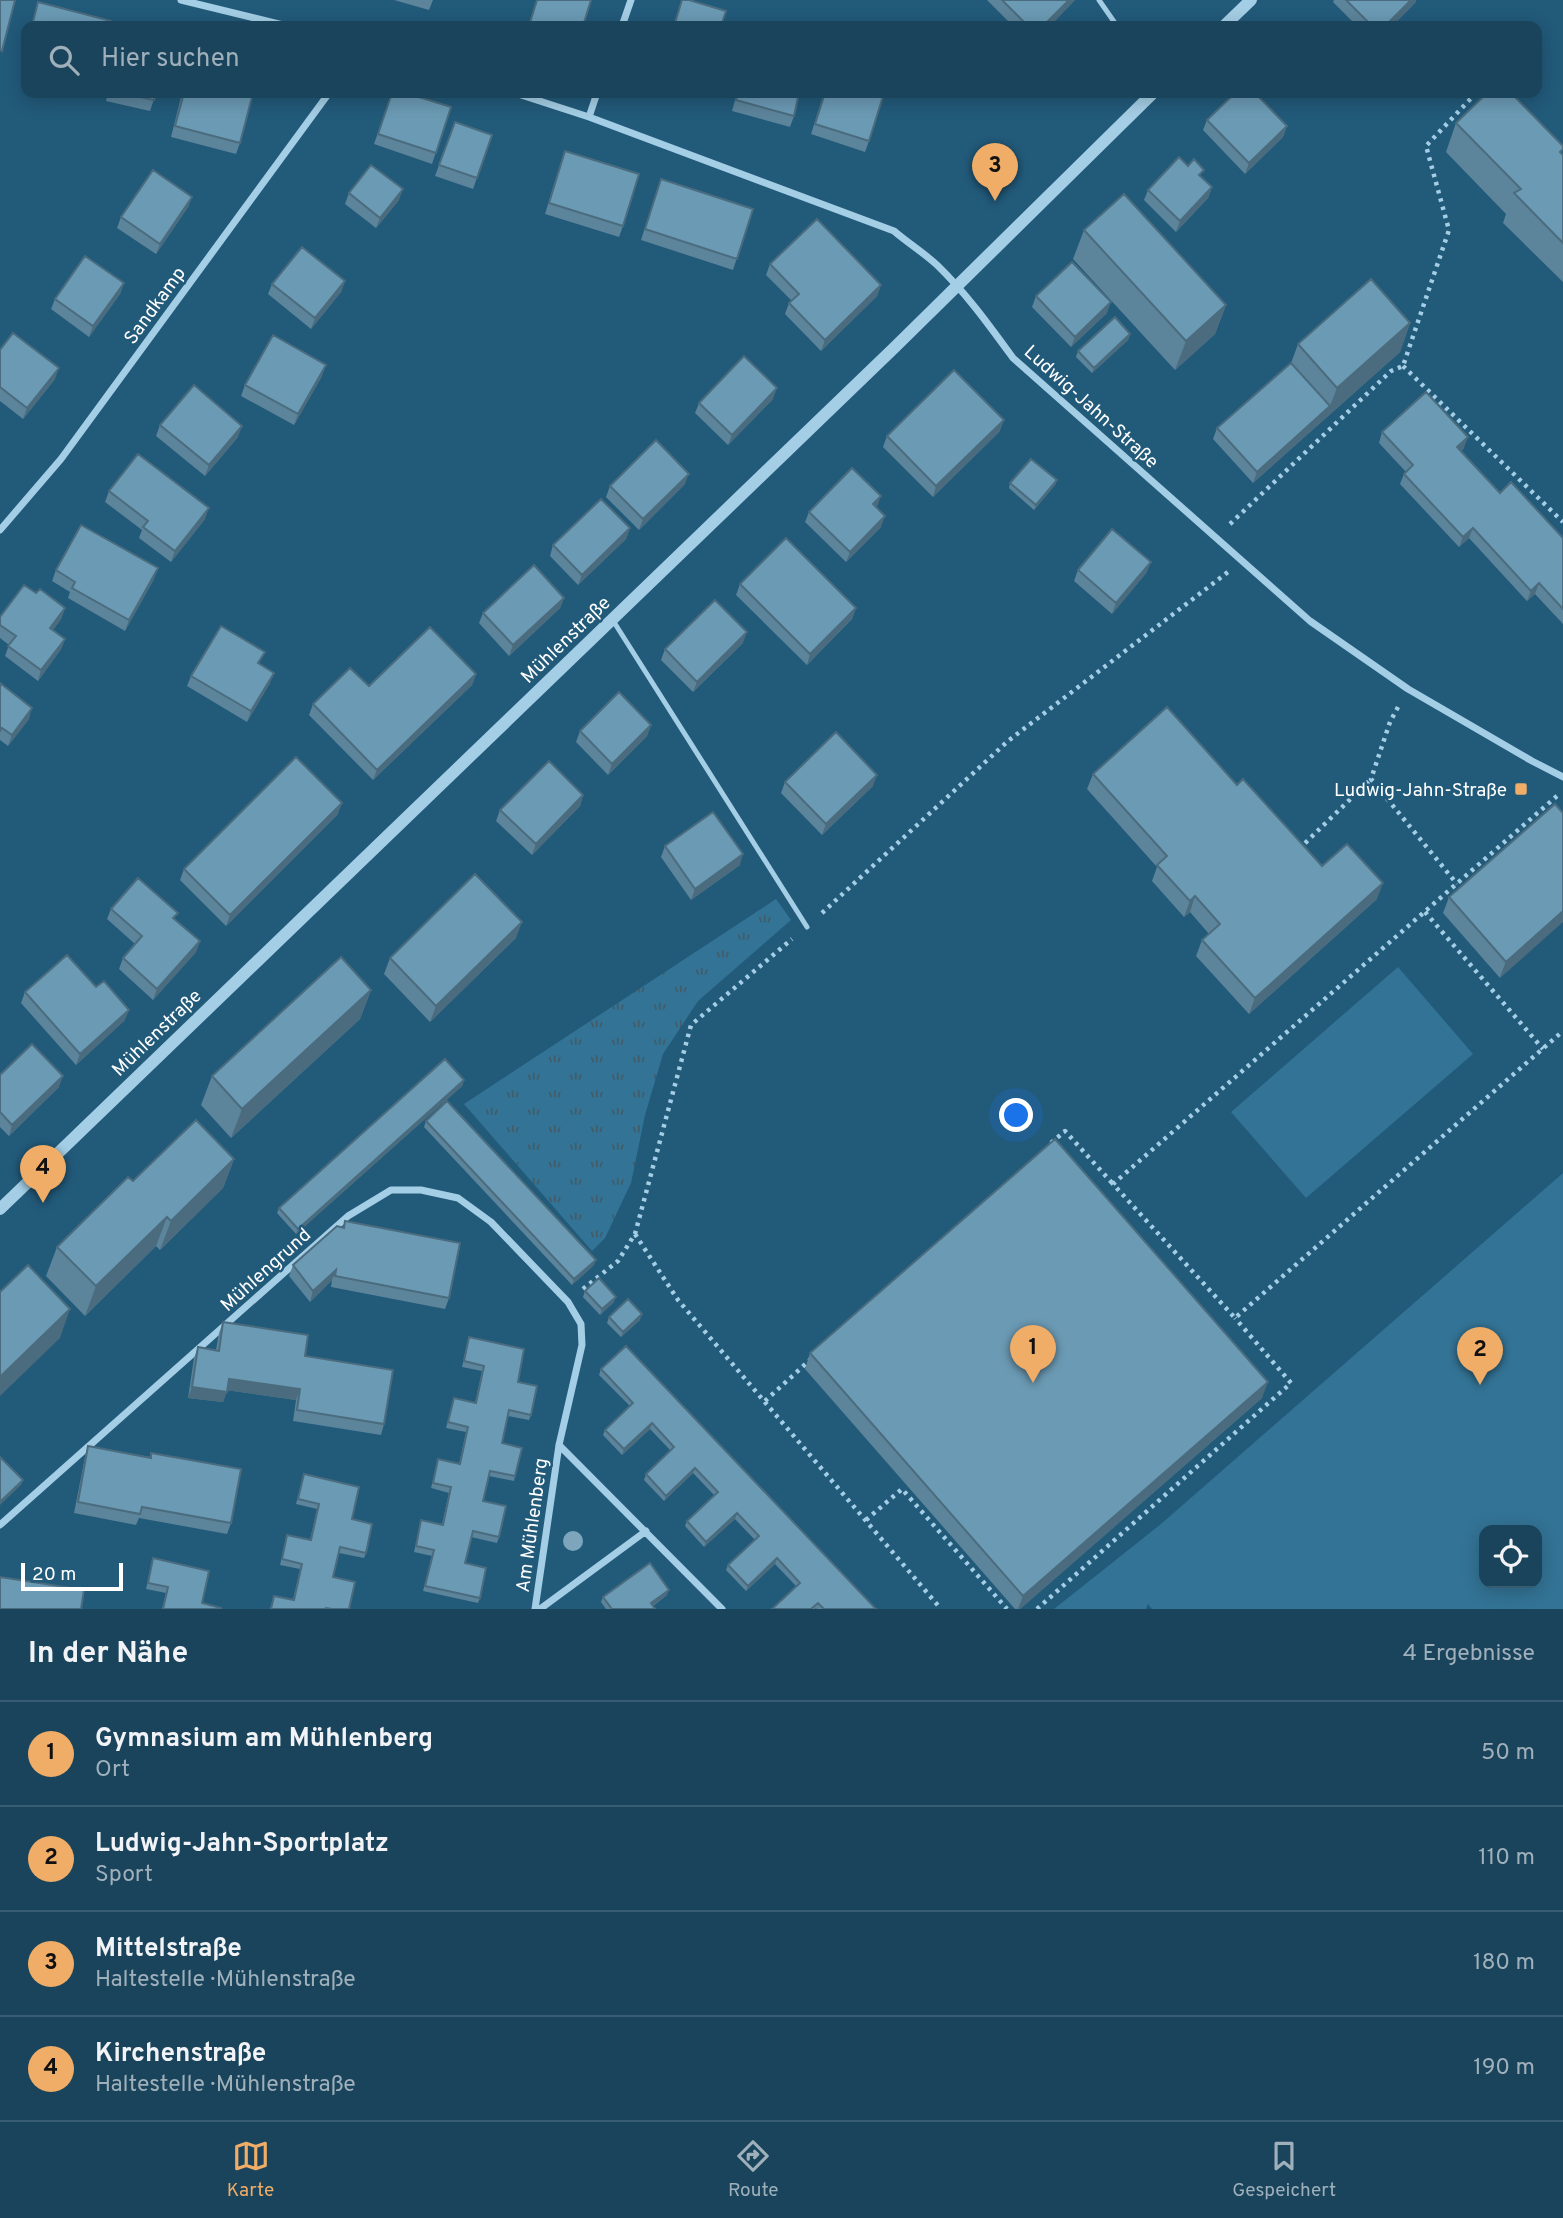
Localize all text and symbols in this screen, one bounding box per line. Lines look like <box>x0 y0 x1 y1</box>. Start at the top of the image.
search box <box>21 21 1542 98</box>
icon: search <box>45 41 83 79</box>
text: Hier suchen <box>101 43 240 76</box>
pin: 3 <box>972 143 1018 201</box>
street label: Sandkamp <box>119 263 192 350</box>
street label: Ludwig-Jahn-Straße <box>1018 341 1163 474</box>
street label: Mühlenstraße <box>516 592 616 689</box>
place label: Ludwig-Jahn-Straße <box>1334 779 1507 803</box>
marker: Ludwig-Jahn-Straße <box>1513 781 1529 797</box>
street label: Mühlenstraße <box>107 985 207 1082</box>
your location <box>999 1098 1033 1132</box>
pin: 4 <box>20 1145 66 1203</box>
street label: Mühlengrund <box>216 1224 317 1317</box>
pin: 1 <box>1010 1325 1056 1383</box>
pin: 2 <box>1457 1327 1503 1385</box>
street label: Am Mühlenberg <box>512 1457 554 1594</box>
map controls <box>1479 1525 1542 1588</box>
button: locate <box>1479 1525 1542 1588</box>
scale bar <box>21 1560 122 1592</box>
text: 20 m <box>32 1563 76 1587</box>
text: In der Nähe <box>28 1636 188 1673</box>
text: 4 Ergebnisse <box>1403 1640 1535 1669</box>
text: Gymnasium am Mühlenberg <box>95 1723 433 1756</box>
text: 1 <box>46 1739 56 1768</box>
text: 50 m <box>1481 1739 1535 1768</box>
text: Ort <box>95 1756 130 1785</box>
text: Ludwig-Jahn-Sportplatz <box>95 1828 389 1861</box>
text: 2 <box>44 1844 58 1873</box>
text: 110 m <box>1478 1844 1535 1873</box>
text: Sport <box>95 1861 153 1890</box>
text: Mittelstraße <box>95 1933 242 1966</box>
text: 3 <box>44 1949 58 1978</box>
text: 180 m <box>1473 1949 1535 1978</box>
text: Haltestelle · Mühlenstraße <box>95 1966 356 1995</box>
text: Kirchenstraße <box>95 2038 266 2071</box>
text: 4 <box>44 2054 58 2083</box>
text: 190 m <box>1473 2054 1535 2083</box>
text: Haltestelle · Mühlenstraße <box>95 2071 356 2100</box>
tab: Karte <box>227 2137 274 2203</box>
tab: Route <box>728 2137 779 2203</box>
tab: Gespeichert <box>1232 2137 1336 2203</box>

